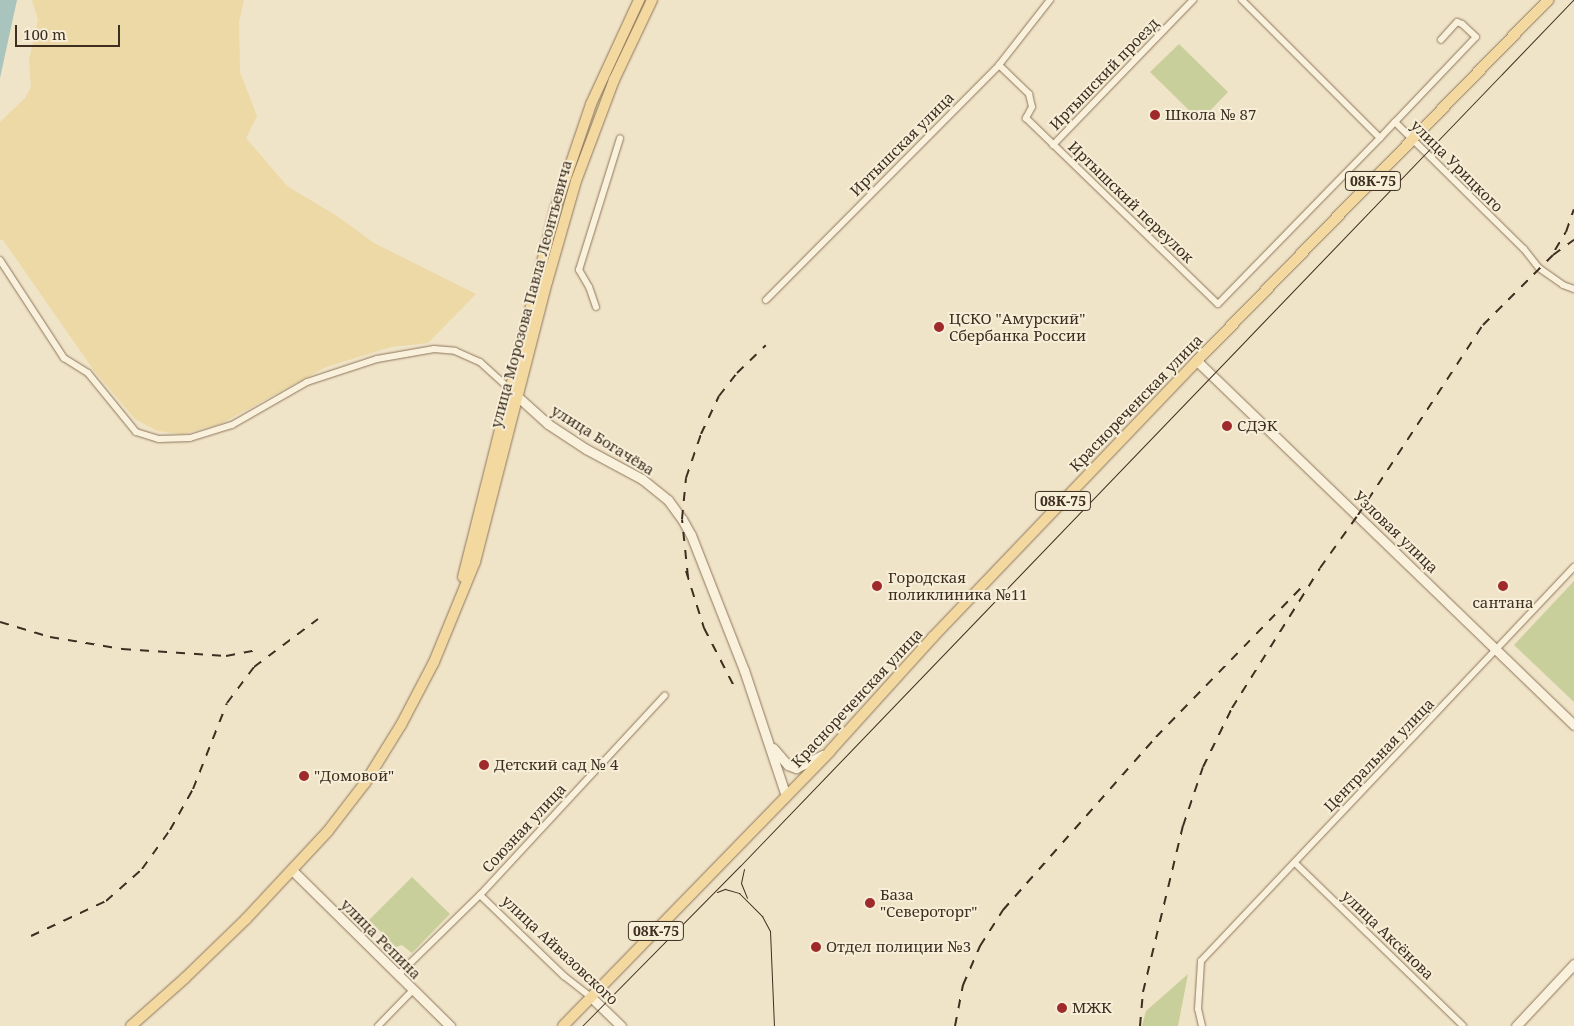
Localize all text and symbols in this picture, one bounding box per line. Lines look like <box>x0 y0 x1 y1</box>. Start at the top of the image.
street label: Иртышский проезд <box>1046 14 1162 134</box>
scale bar <box>18 15 122 47</box>
text: 100 m <box>23 24 66 44</box>
street label: Иртышская улица <box>846 88 958 200</box>
place label: Школа № 87 <box>1165 106 1256 124</box>
marker: Школа № 87 <box>1149 109 1161 121</box>
street label: улица Урицкого <box>1407 116 1507 216</box>
street label: Иртышский переулок <box>1065 137 1197 267</box>
street label: улица Морозова Павла Леонтьевича <box>487 158 575 430</box>
road number: 08К-75 <box>1344 170 1402 192</box>
place label: ЦСКО "Амурский" Сбербанка России <box>949 309 1086 344</box>
marker: ЦСКО "Амурский" Сбербанка России <box>933 321 945 333</box>
street label: Краснореченская улица <box>1066 331 1206 475</box>
street label: улица Богачёва <box>548 401 658 479</box>
place label: СДЭК <box>1237 417 1277 435</box>
marker: СДЭК <box>1221 420 1233 432</box>
street label: Узловая улица <box>1350 487 1442 577</box>
road number: 08К-75 <box>1034 490 1092 512</box>
place label: Городская поликлиника №11 <box>888 568 1028 603</box>
marker: Городская поликлиника №11 <box>870 579 884 593</box>
marker: сантана <box>1497 580 1509 592</box>
place label: сантана <box>1472 594 1534 612</box>
street label: Краснореченская улица <box>788 625 926 771</box>
street label: Центральная улица <box>1320 695 1438 815</box>
place label: Детский сад № 4 <box>494 756 618 774</box>
marker: Детский сад № 4 <box>478 759 490 771</box>
place label: "Домовой" <box>314 767 394 785</box>
marker: "Домовой" <box>298 770 310 782</box>
street label: Союзная улица <box>478 780 570 876</box>
place label: База "Североторг" <box>880 885 977 920</box>
street label: улица Аксёнова <box>1338 887 1438 983</box>
street label: улица Айвазовского <box>498 891 622 1009</box>
street label: улица Репина <box>337 895 425 983</box>
marker: База "Североторг" <box>864 897 876 909</box>
road number: 08К-75 <box>627 919 685 942</box>
place label: Отдел полиции №3 <box>826 938 971 956</box>
marker: Отдел полиции №3 <box>810 941 822 953</box>
place label: МЖК <box>1072 999 1112 1017</box>
marker: МЖК <box>1056 1002 1068 1014</box>

